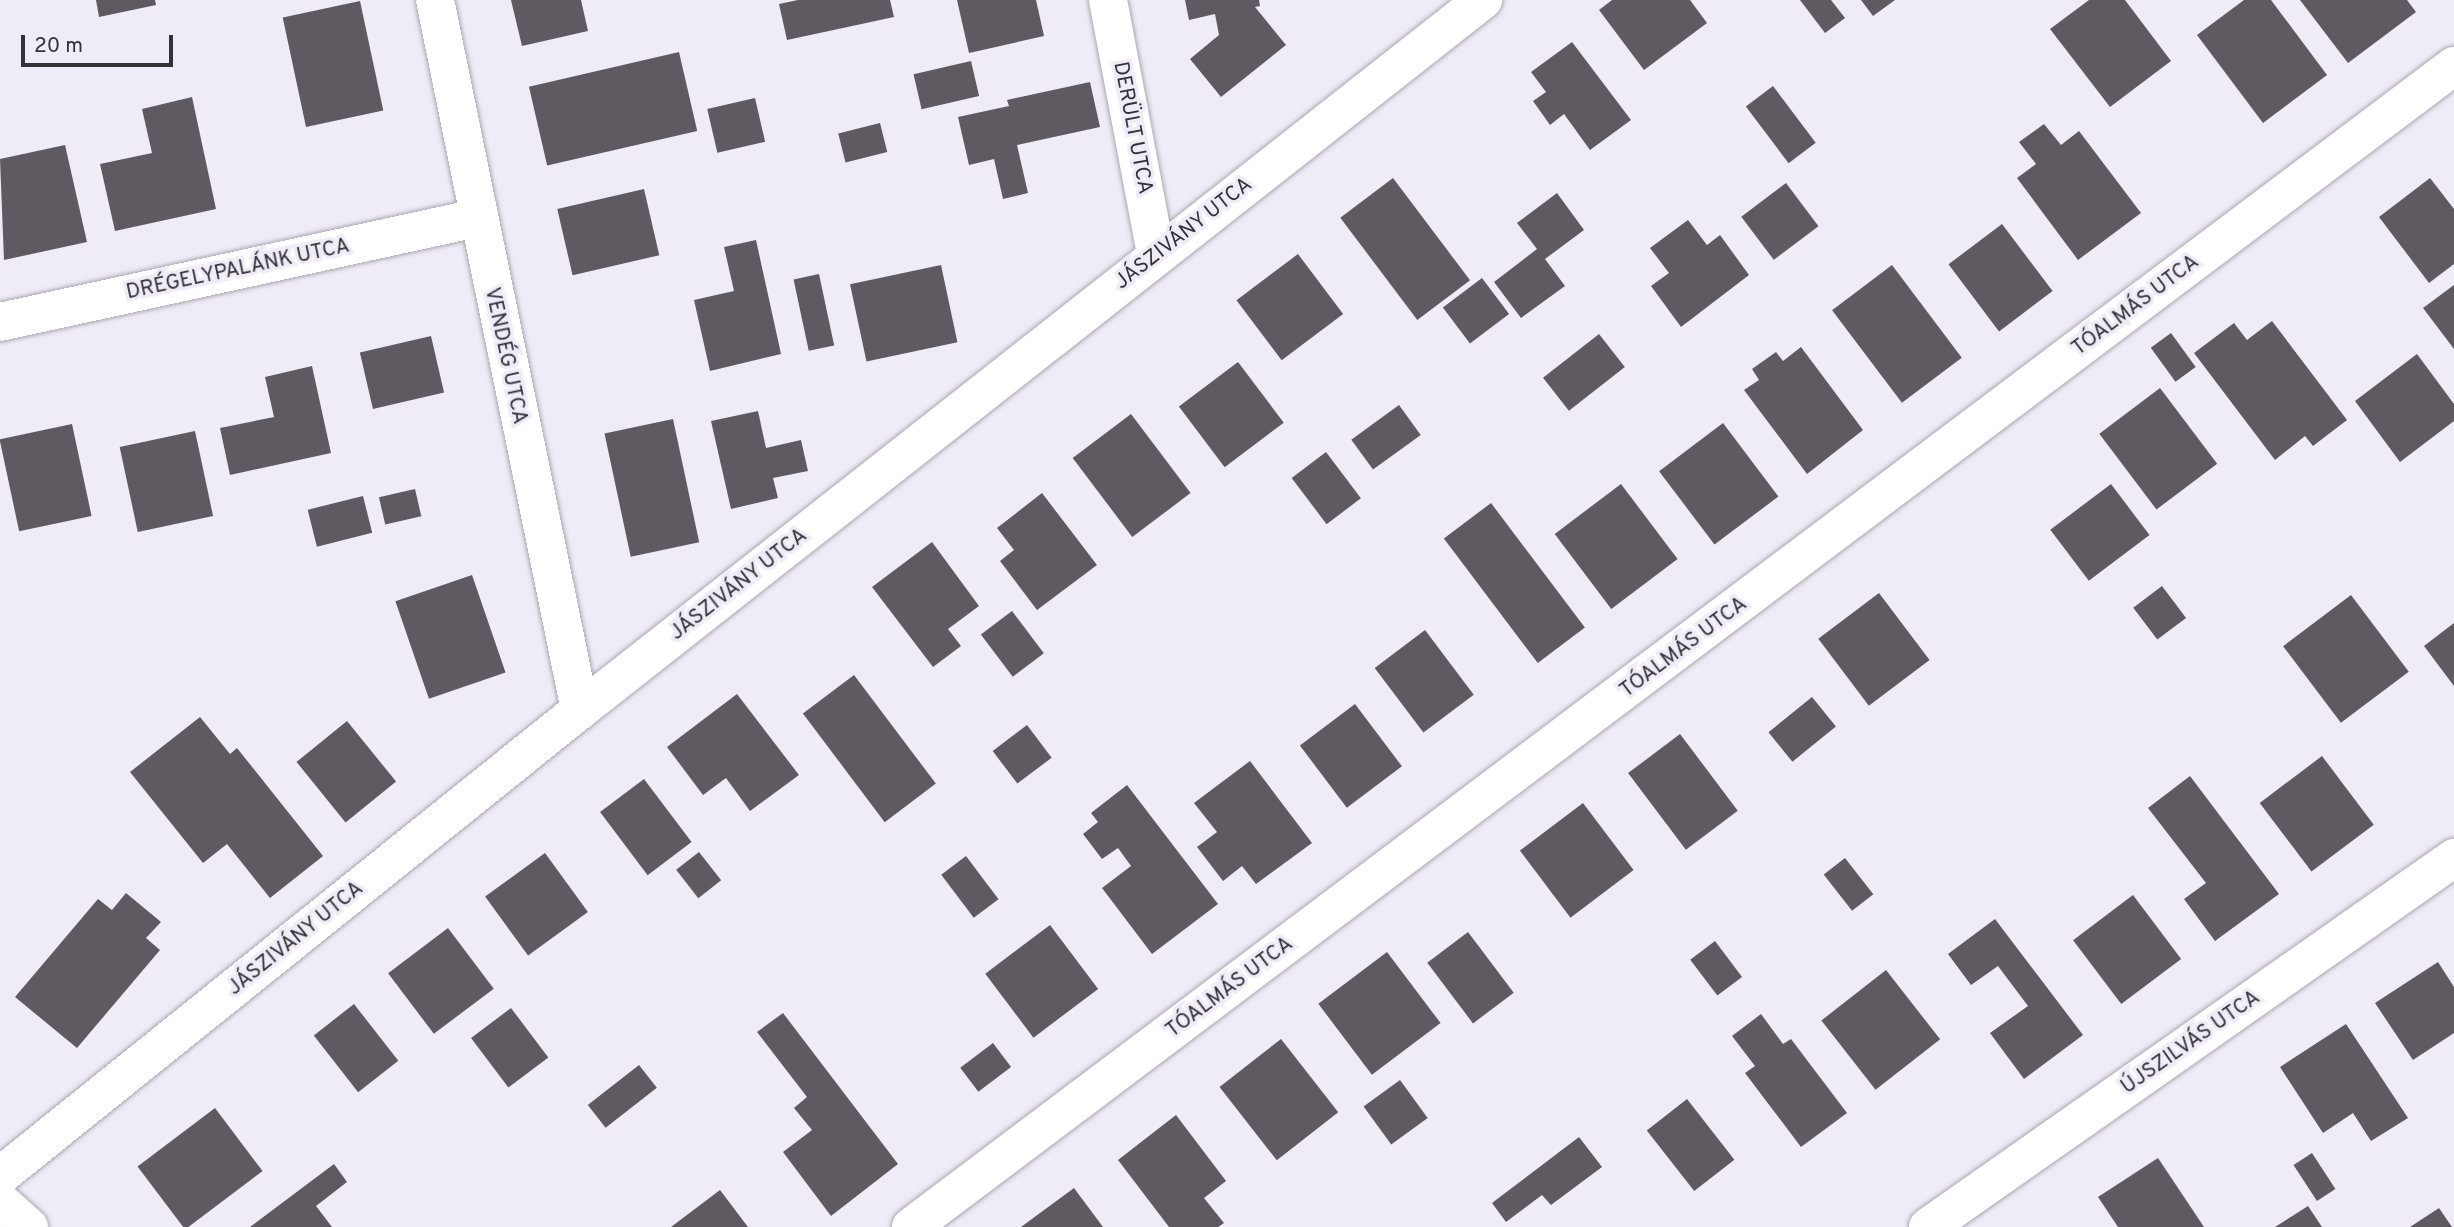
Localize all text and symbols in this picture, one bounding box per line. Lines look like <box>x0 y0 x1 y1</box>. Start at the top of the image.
scale bar <box>24 21 177 65</box>
text: 20 m <box>34 33 83 60</box>
street label: DERÜLT UTCA <box>1107 59 1157 197</box>
street label: JÁSZIVÁNY UTCA <box>1110 172 1258 296</box>
street label: DRÉGELYPALÁNK UTCA <box>124 234 352 306</box>
street label: TÓALMÁS UTCA <box>2068 250 2204 362</box>
street label: VENDÉG UTCA <box>478 285 532 427</box>
street label: JÁSZIVÁNY UTCA <box>665 523 813 647</box>
street label: TÓALMÁS UTCA <box>1616 592 1752 704</box>
street label: JÁSZIVÁNY UTCA <box>223 876 369 1002</box>
street label: TÓALMÁS UTCA <box>1162 932 1298 1044</box>
street label: ÚJSZILVÁS UTCA <box>2117 986 2265 1100</box>

